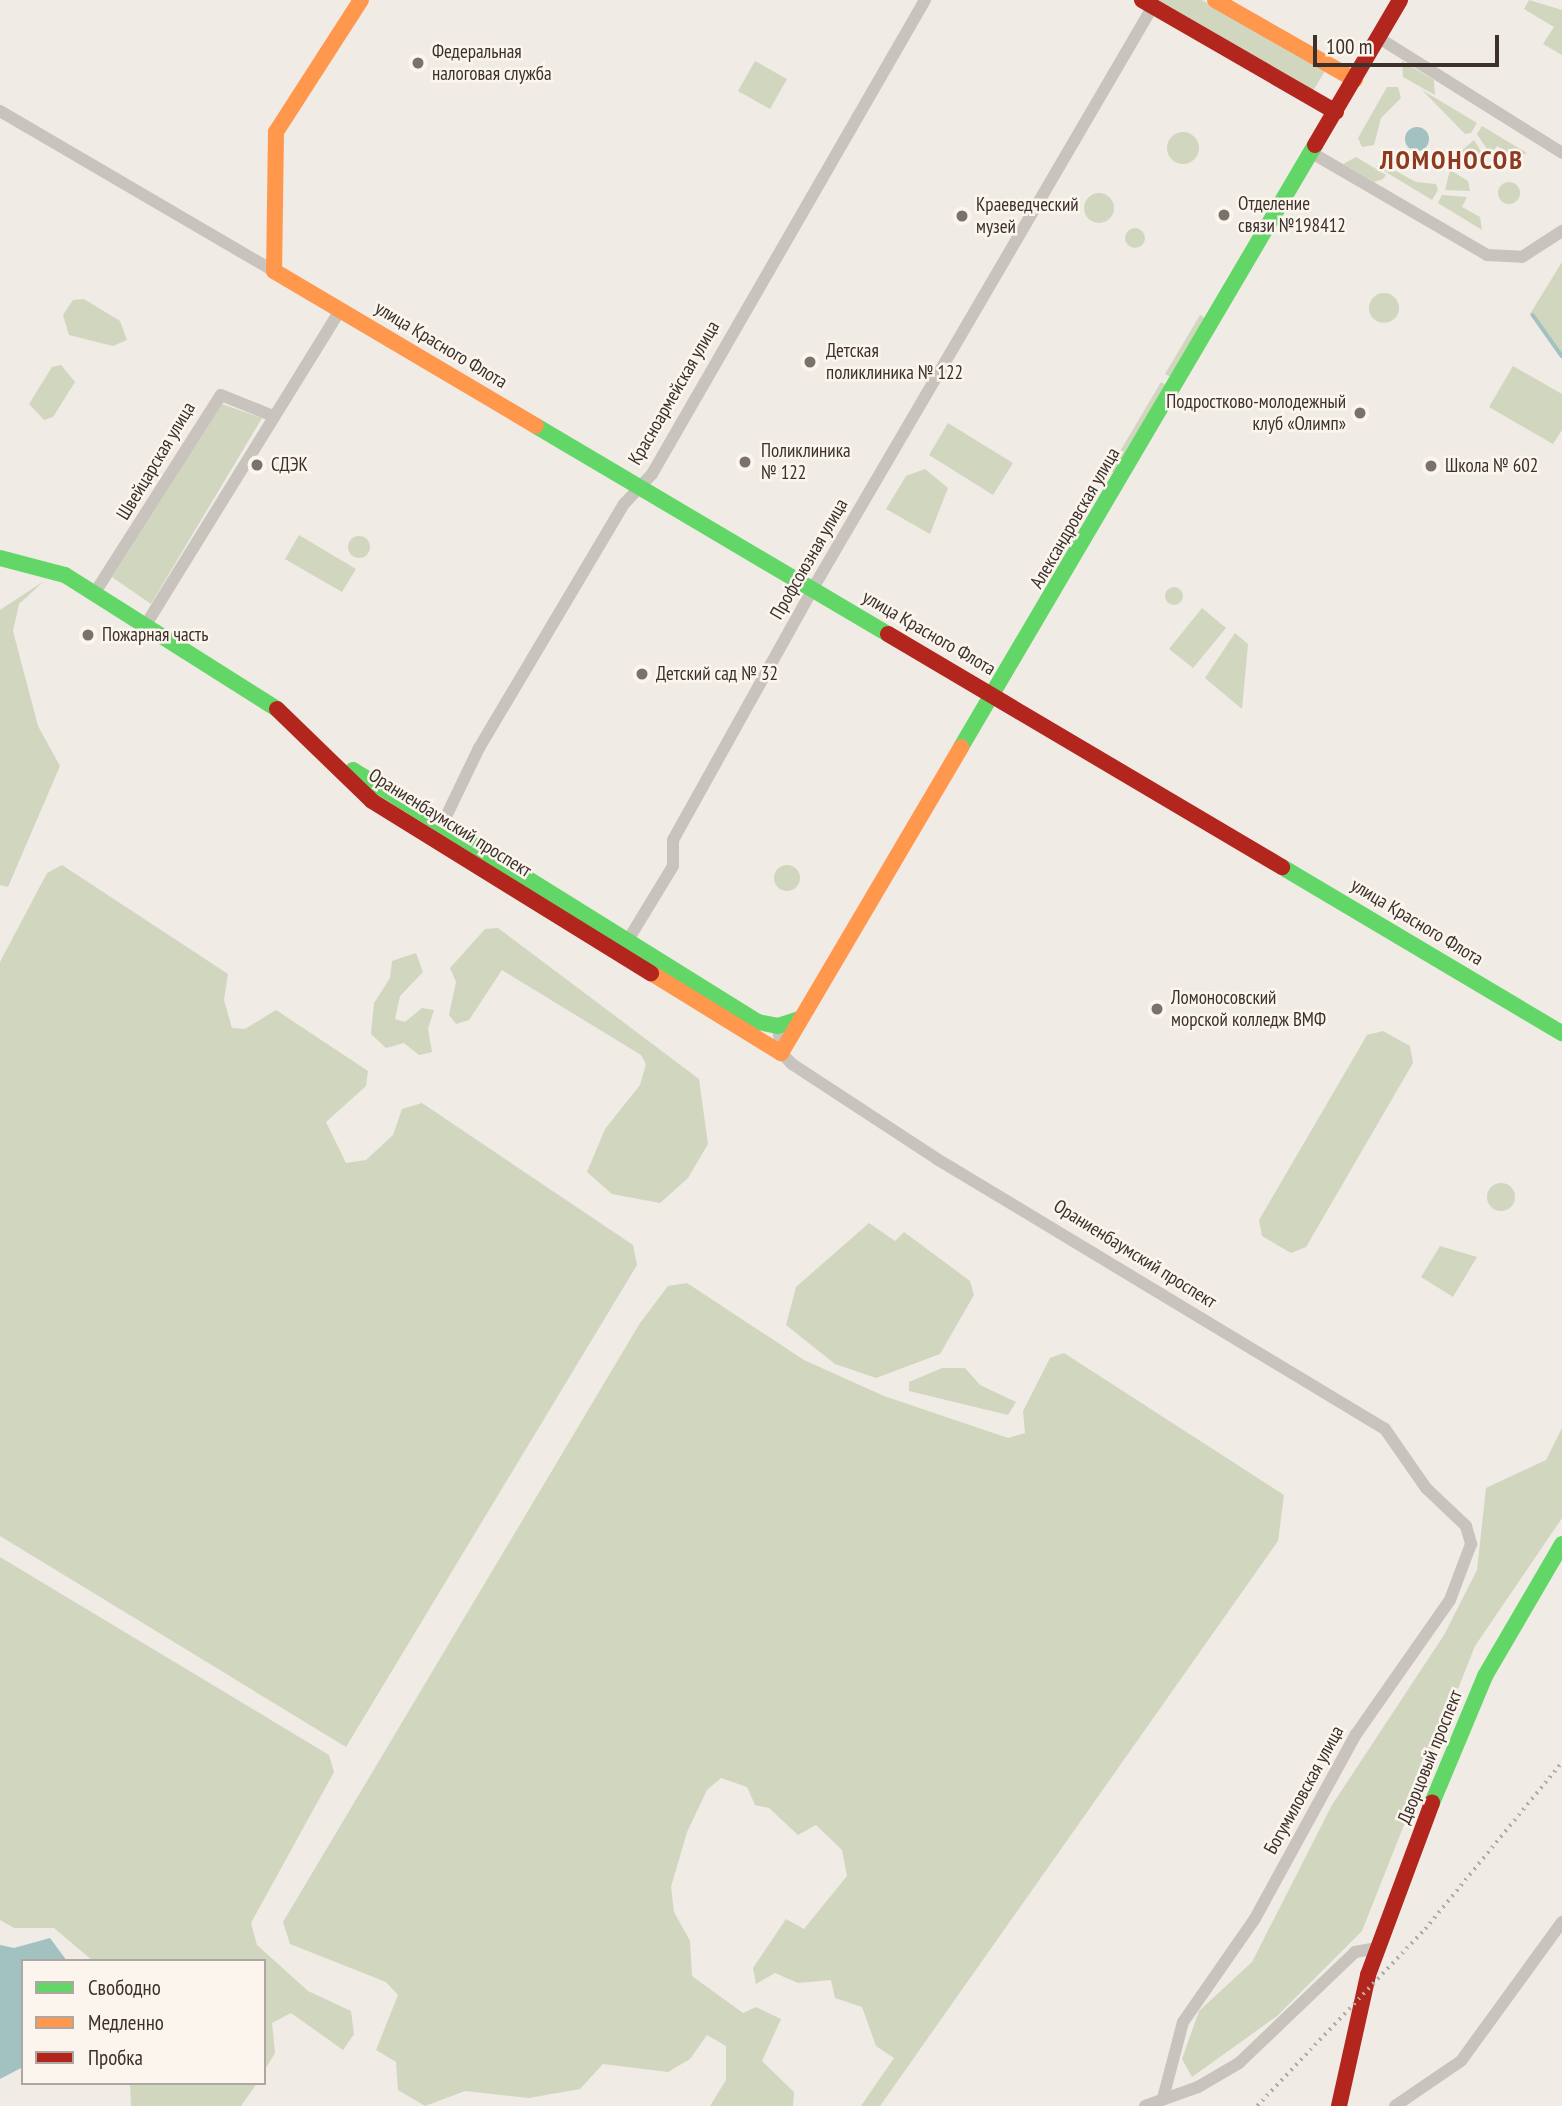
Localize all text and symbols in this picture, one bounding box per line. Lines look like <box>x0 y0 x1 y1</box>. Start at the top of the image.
scale bar <box>1317 21 1502 65</box>
text: 100 m <box>1326 33 1372 60</box>
place label: Федеральная налоговая служба <box>432 41 552 85</box>
marker: Федеральная налоговая служба <box>410 55 426 71</box>
district label: ЛОМОНОСОВ <box>1381 144 1523 176</box>
place label: Отделение связи №198412 <box>1238 193 1346 237</box>
place label: Краеведческий музей <box>976 194 1079 238</box>
marker: Отделение связи №198412 <box>1216 207 1232 223</box>
marker: Краеведческий музей <box>954 208 970 224</box>
street label: улица Красного Флота <box>371 297 511 393</box>
street label: Красноармейская улица <box>624 317 724 469</box>
place label: Детская поликлиника № 122 <box>826 340 963 384</box>
marker: Детская поликлиника № 122 <box>800 352 820 372</box>
place label: Подростково-молодежный клуб «Олимп» <box>1166 391 1346 435</box>
street label: Швейцарская улица <box>112 398 200 524</box>
marker: Подростково-молодежный клуб «Олимп» <box>1352 405 1368 421</box>
place label: Поликлиника № 122 <box>761 440 851 484</box>
street label: Александровская улица <box>1025 444 1125 592</box>
marker: Поликлиника № 122 <box>735 452 755 472</box>
place label: СДЭК <box>271 454 308 476</box>
place label: Школа № 602 <box>1445 455 1538 477</box>
marker: СДЭК <box>249 457 265 473</box>
marker: Школа № 602 <box>1423 458 1439 474</box>
street label: Профсоюзная улица <box>765 495 853 623</box>
street label: улица Красного Флота <box>858 586 1000 680</box>
place label: Пожарная часть <box>102 624 208 646</box>
marker: Пожарная часть <box>80 627 96 643</box>
place label: Детский сад № 32 <box>656 663 778 685</box>
marker: Детский сад № 32 <box>634 666 650 682</box>
street label: Ораниенбаумский проспект <box>364 764 536 882</box>
street label: улица Красного Флота <box>1347 874 1487 970</box>
place label: Ломоносовский морской колледж ВМФ <box>1171 987 1326 1031</box>
marker: Ломоносовский морской колледж ВМФ <box>1149 1001 1165 1017</box>
street label: Ораниенбаумский проспект <box>1049 1195 1221 1313</box>
street label: Дворцовый проспект <box>1393 1687 1467 1827</box>
street label: Богумиловская улица <box>1259 1722 1349 1858</box>
legend <box>21 1959 266 2085</box>
text: Свободно <box>88 1974 161 2001</box>
text: Медленно <box>88 2009 164 2036</box>
text: Пробка <box>88 2044 143 2071</box>

